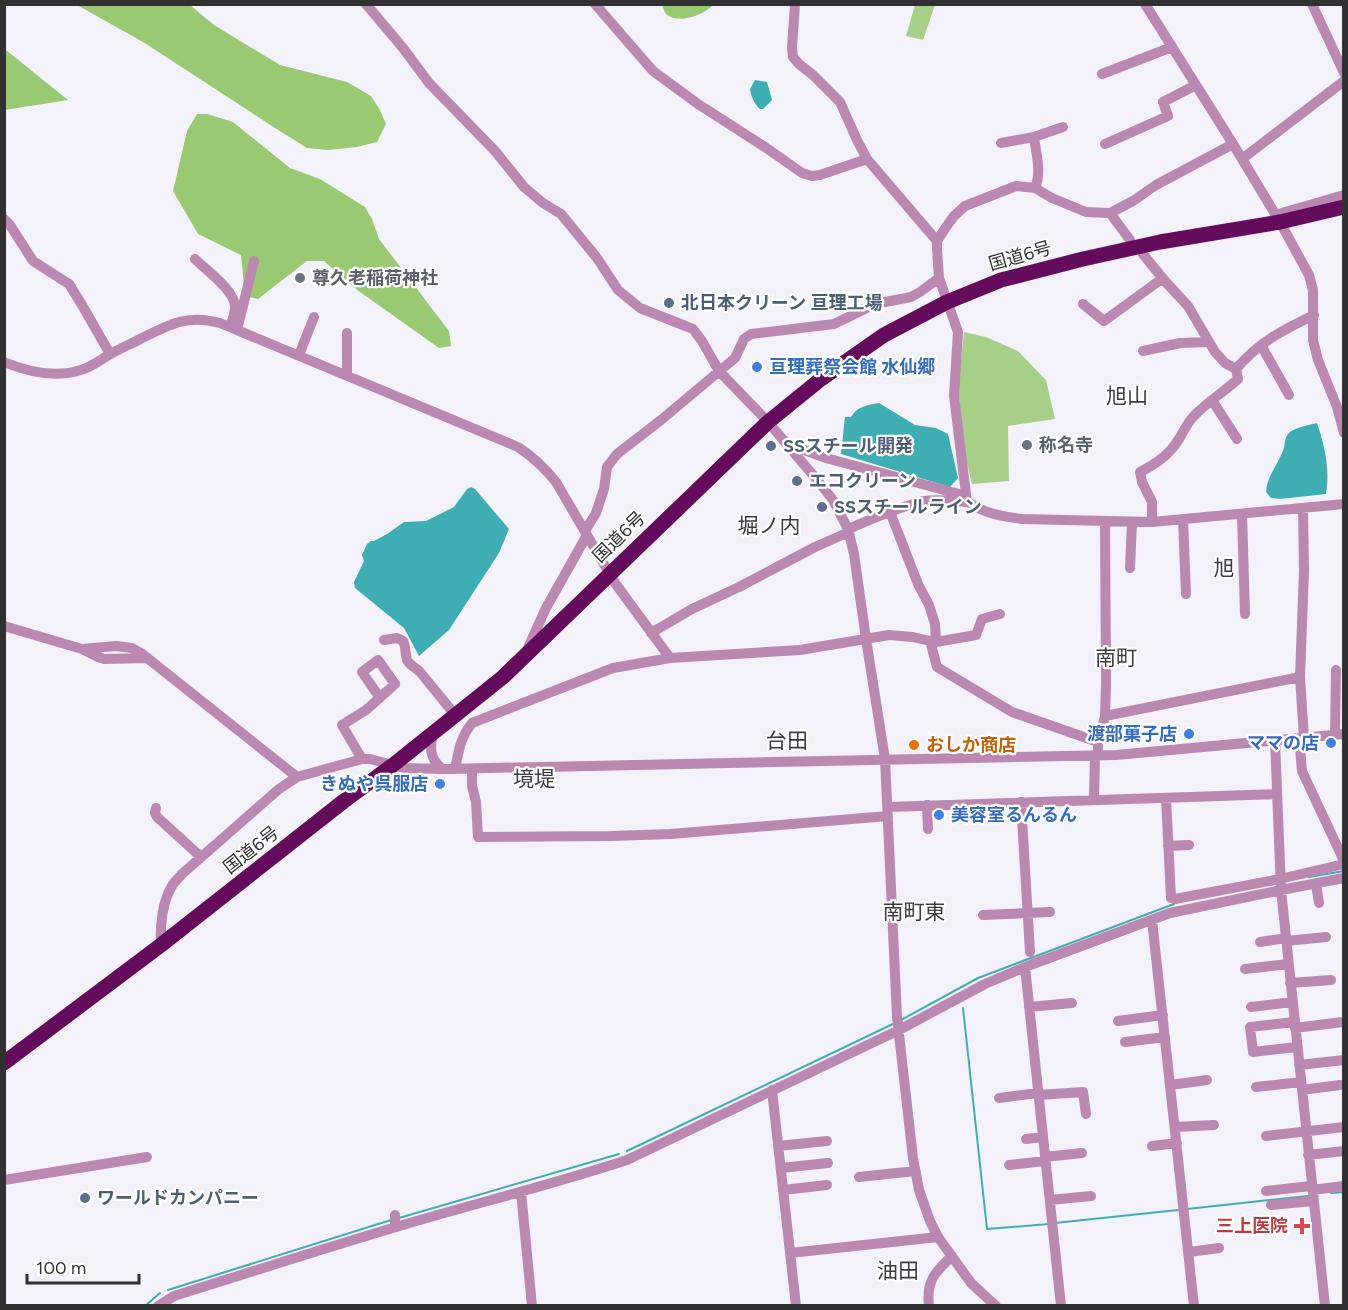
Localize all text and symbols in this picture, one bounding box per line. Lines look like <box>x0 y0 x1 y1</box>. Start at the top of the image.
street label: 国道6号 <box>986 237 1054 275</box>
place label: 尊久老稲荷神社 <box>312 267 438 289</box>
marker: 尊久老稲荷神社 <box>293 271 307 285</box>
place label: 北日本クリーン 亘理工場 <box>681 292 882 314</box>
marker: 北日本クリーン 亘理工場 <box>662 296 676 310</box>
place label: 亘理葬祭会館 水仙郷 <box>769 356 935 378</box>
marker: 亘理葬祭会館 水仙郷 <box>750 360 764 374</box>
district label: 旭山 <box>1106 383 1148 408</box>
place label: 称名寺 <box>1039 434 1093 456</box>
place label: SSスチール開発 <box>783 435 913 457</box>
marker: 称名寺 <box>1020 438 1034 452</box>
marker: SSスチール開発 <box>764 439 778 453</box>
place label: エコクリーン <box>809 470 916 492</box>
marker: エコクリーン <box>790 474 804 488</box>
place label: SSスチールライン <box>834 496 982 518</box>
marker: SSスチールライン <box>815 500 829 514</box>
street label: 国道6号 <box>588 507 650 567</box>
district label: 堀ノ内 <box>738 513 801 538</box>
district label: 旭 <box>1214 555 1235 580</box>
district label: 南町 <box>1095 645 1137 670</box>
place label: 渡部菓子店 <box>1087 723 1177 745</box>
marker: 渡部菓子店 <box>1182 727 1196 741</box>
district label: 台田 <box>766 728 808 753</box>
place label: ママの店 <box>1247 732 1319 754</box>
place label: おしか商店 <box>926 734 1016 756</box>
marker: ママの店 <box>1324 736 1338 750</box>
marker: おしか商店 <box>907 738 921 752</box>
district label: 境堤 <box>513 766 555 791</box>
place label: きぬや呉服店 <box>320 773 428 795</box>
marker: きぬや呉服店 <box>433 777 447 791</box>
place label: 美容室るんるん <box>951 804 1077 826</box>
marker: 美容室るんるん <box>932 808 946 822</box>
street label: 国道6号 <box>219 822 283 878</box>
district label: 南町東 <box>883 899 946 924</box>
place label: ワールドカンパニー <box>97 1187 259 1209</box>
marker: ワールドカンパニー <box>78 1191 92 1205</box>
place label: 三上医院 <box>1216 1215 1288 1237</box>
marker: 三上医院 <box>1293 1217 1311 1235</box>
scale bar <box>27 1247 140 1285</box>
text: 100 m <box>36 1257 86 1279</box>
district label: 油田 <box>877 1258 919 1283</box>

